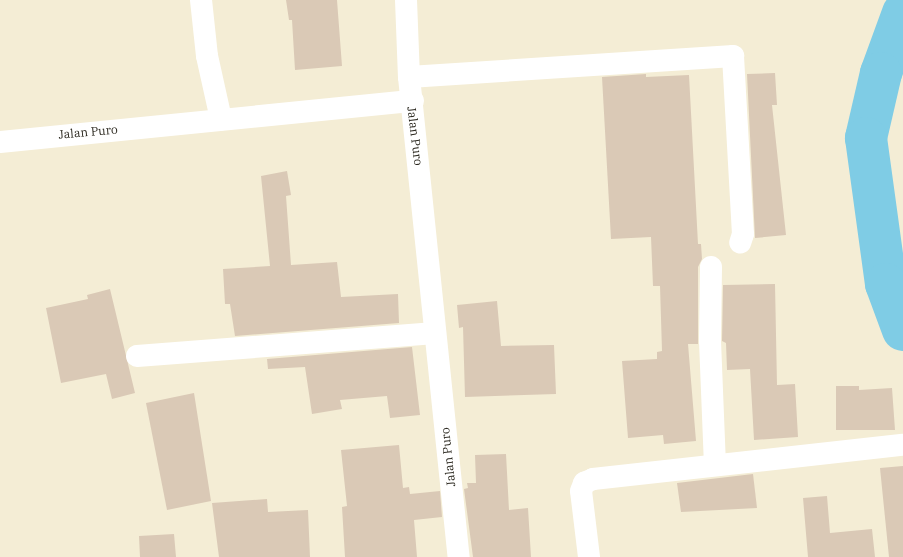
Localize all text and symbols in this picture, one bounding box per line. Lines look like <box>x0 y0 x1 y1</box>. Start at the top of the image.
street label: Jalan Puro <box>404 106 426 166</box>
street label: Jalan Puro <box>58 122 118 142</box>
street label: Jalan Puro <box>438 427 458 487</box>

